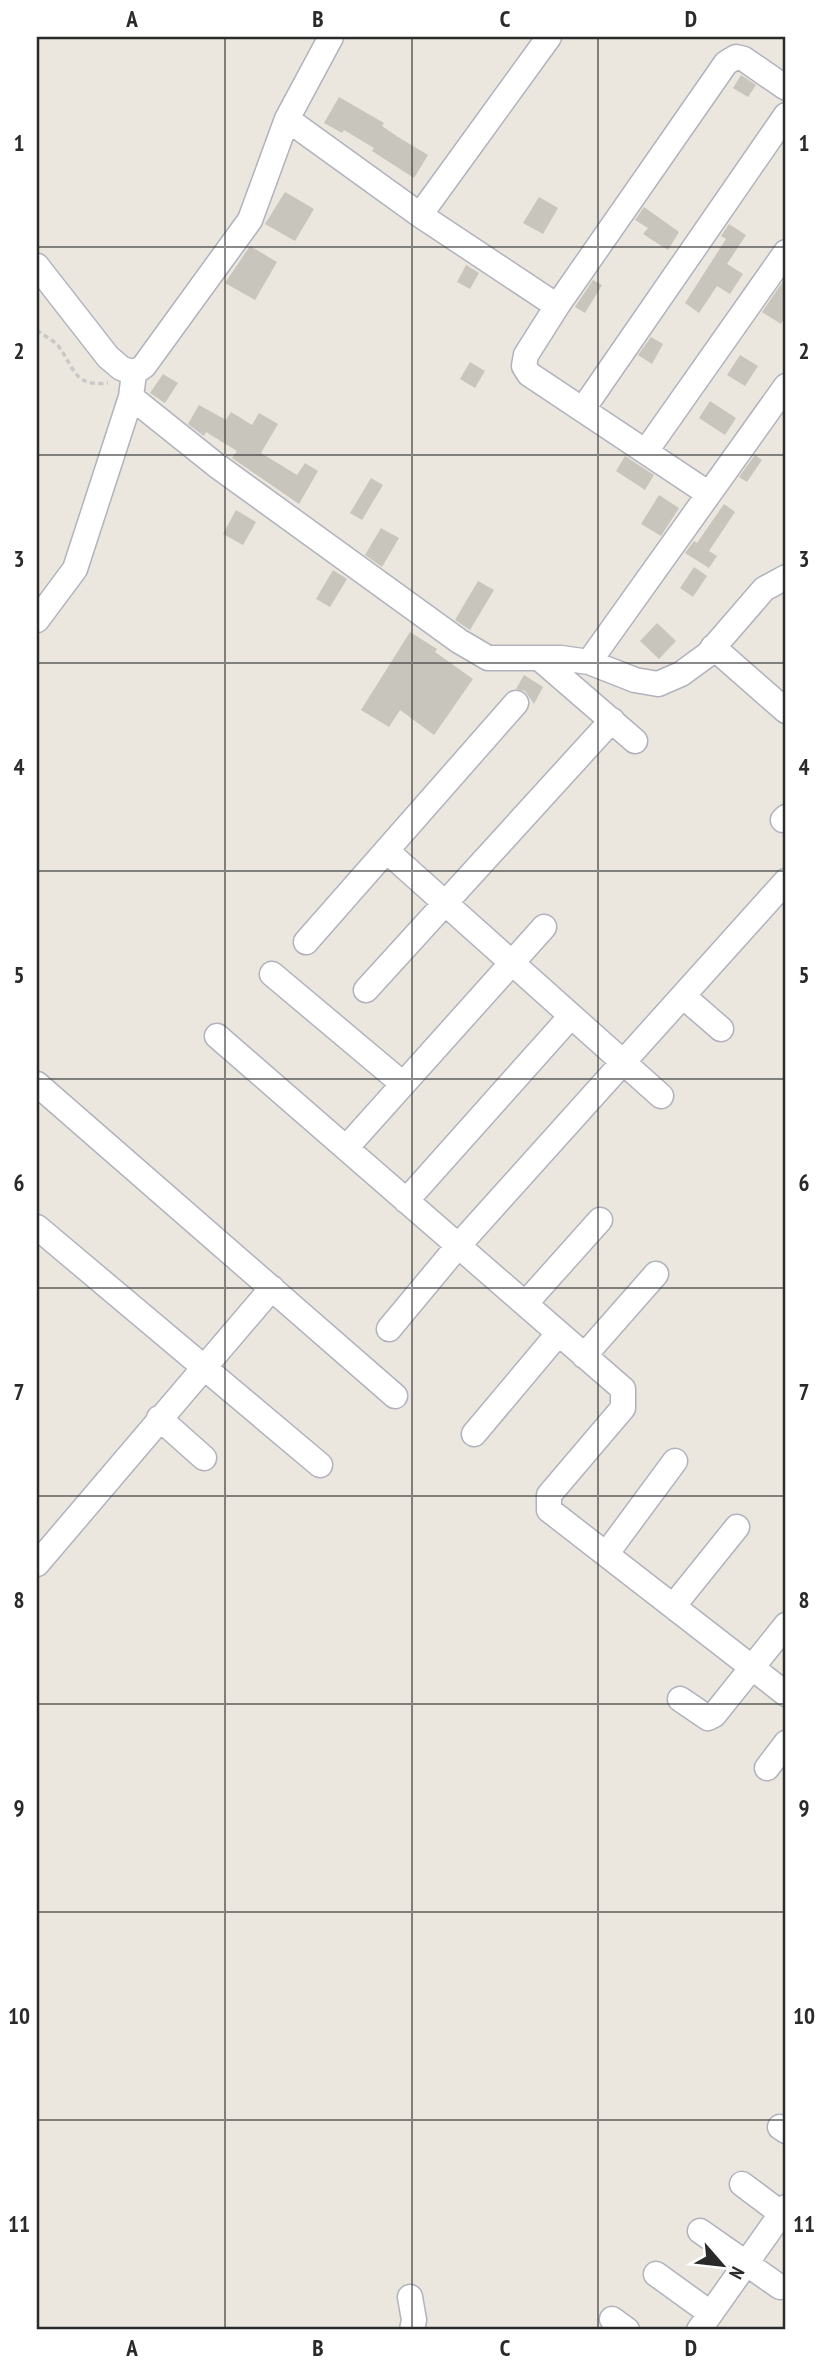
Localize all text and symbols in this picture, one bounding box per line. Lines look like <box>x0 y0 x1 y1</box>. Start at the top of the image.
text: A <box>125 4 138 33</box>
text: B <box>312 4 324 33</box>
text: C <box>500 4 511 33</box>
text: D <box>685 4 697 33</box>
text: 1 <box>14 128 25 157</box>
text: 1 <box>799 128 810 157</box>
text: 2 <box>14 336 25 365</box>
text: 2 <box>799 336 810 365</box>
text: 3 <box>14 544 25 573</box>
text: 3 <box>799 544 810 573</box>
text: 4 <box>14 752 25 781</box>
text: 4 <box>799 752 810 781</box>
text: 5 <box>14 960 25 989</box>
text: 5 <box>799 960 810 989</box>
text: 6 <box>14 1168 25 1197</box>
text: 6 <box>799 1168 810 1197</box>
text: 7 <box>14 1377 25 1406</box>
text: 7 <box>799 1377 810 1406</box>
text: 8 <box>14 1585 25 1614</box>
text: 8 <box>799 1585 810 1614</box>
text: 9 <box>14 1793 25 1822</box>
text: 9 <box>799 1793 810 1822</box>
text: 10 <box>8 2001 30 2030</box>
text: 10 <box>793 2001 815 2030</box>
text: 11 <box>8 2209 30 2238</box>
text: 11 <box>793 2209 815 2238</box>
north arrow <box>686 2230 756 2300</box>
text: N <box>724 2263 750 2283</box>
text: A <box>125 2333 138 2362</box>
text: B <box>312 2333 324 2362</box>
text: C <box>500 2333 511 2362</box>
text: D <box>685 2333 697 2362</box>

